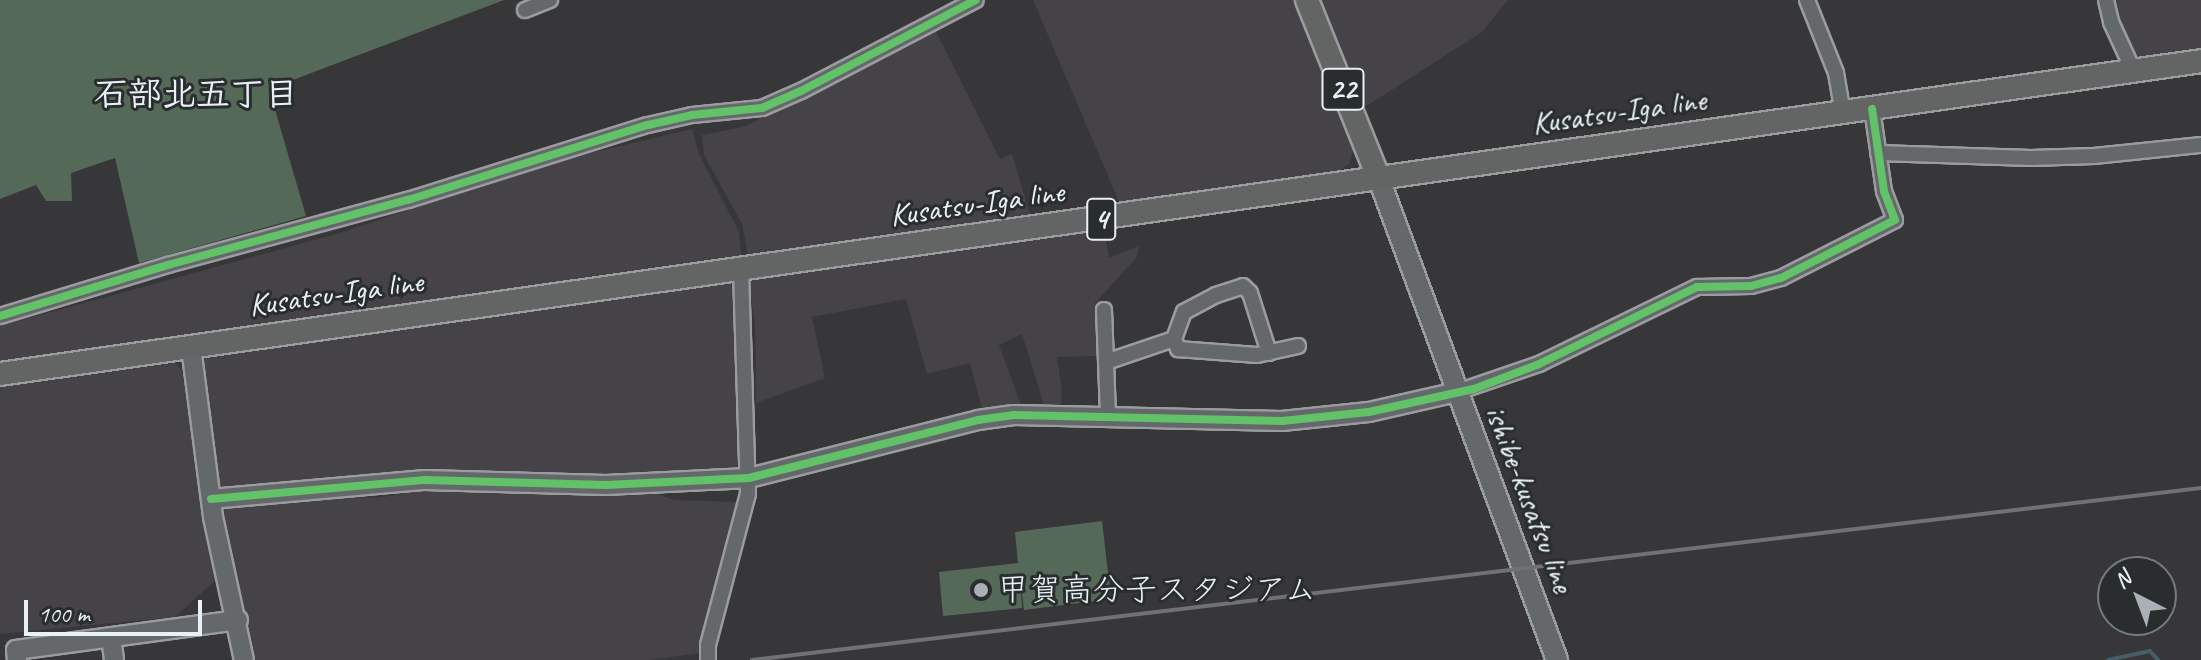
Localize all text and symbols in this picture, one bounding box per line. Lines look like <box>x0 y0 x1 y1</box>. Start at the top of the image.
road number: 22 <box>1321 63 1365 115</box>
district label: 石部北五丁目 <box>94 74 298 114</box>
street label: Kusatsu-Iga line <box>1530 81 1708 143</box>
street label: Kusatsu-Iga line <box>888 173 1066 235</box>
road number: 4 <box>1085 193 1117 245</box>
street label: Kusatsu-Iga line <box>247 263 425 325</box>
street label: ishibe-kusatsu line <box>1476 400 1582 598</box>
north arrow <box>2097 556 2177 636</box>
text: N <box>2108 565 2137 595</box>
place label: 甲賀高分子スタジアム <box>997 571 1317 609</box>
marker: 甲賀高分子スタジアム <box>972 581 990 599</box>
scale bar <box>28 584 206 634</box>
text: 100 m <box>38 599 90 629</box>

